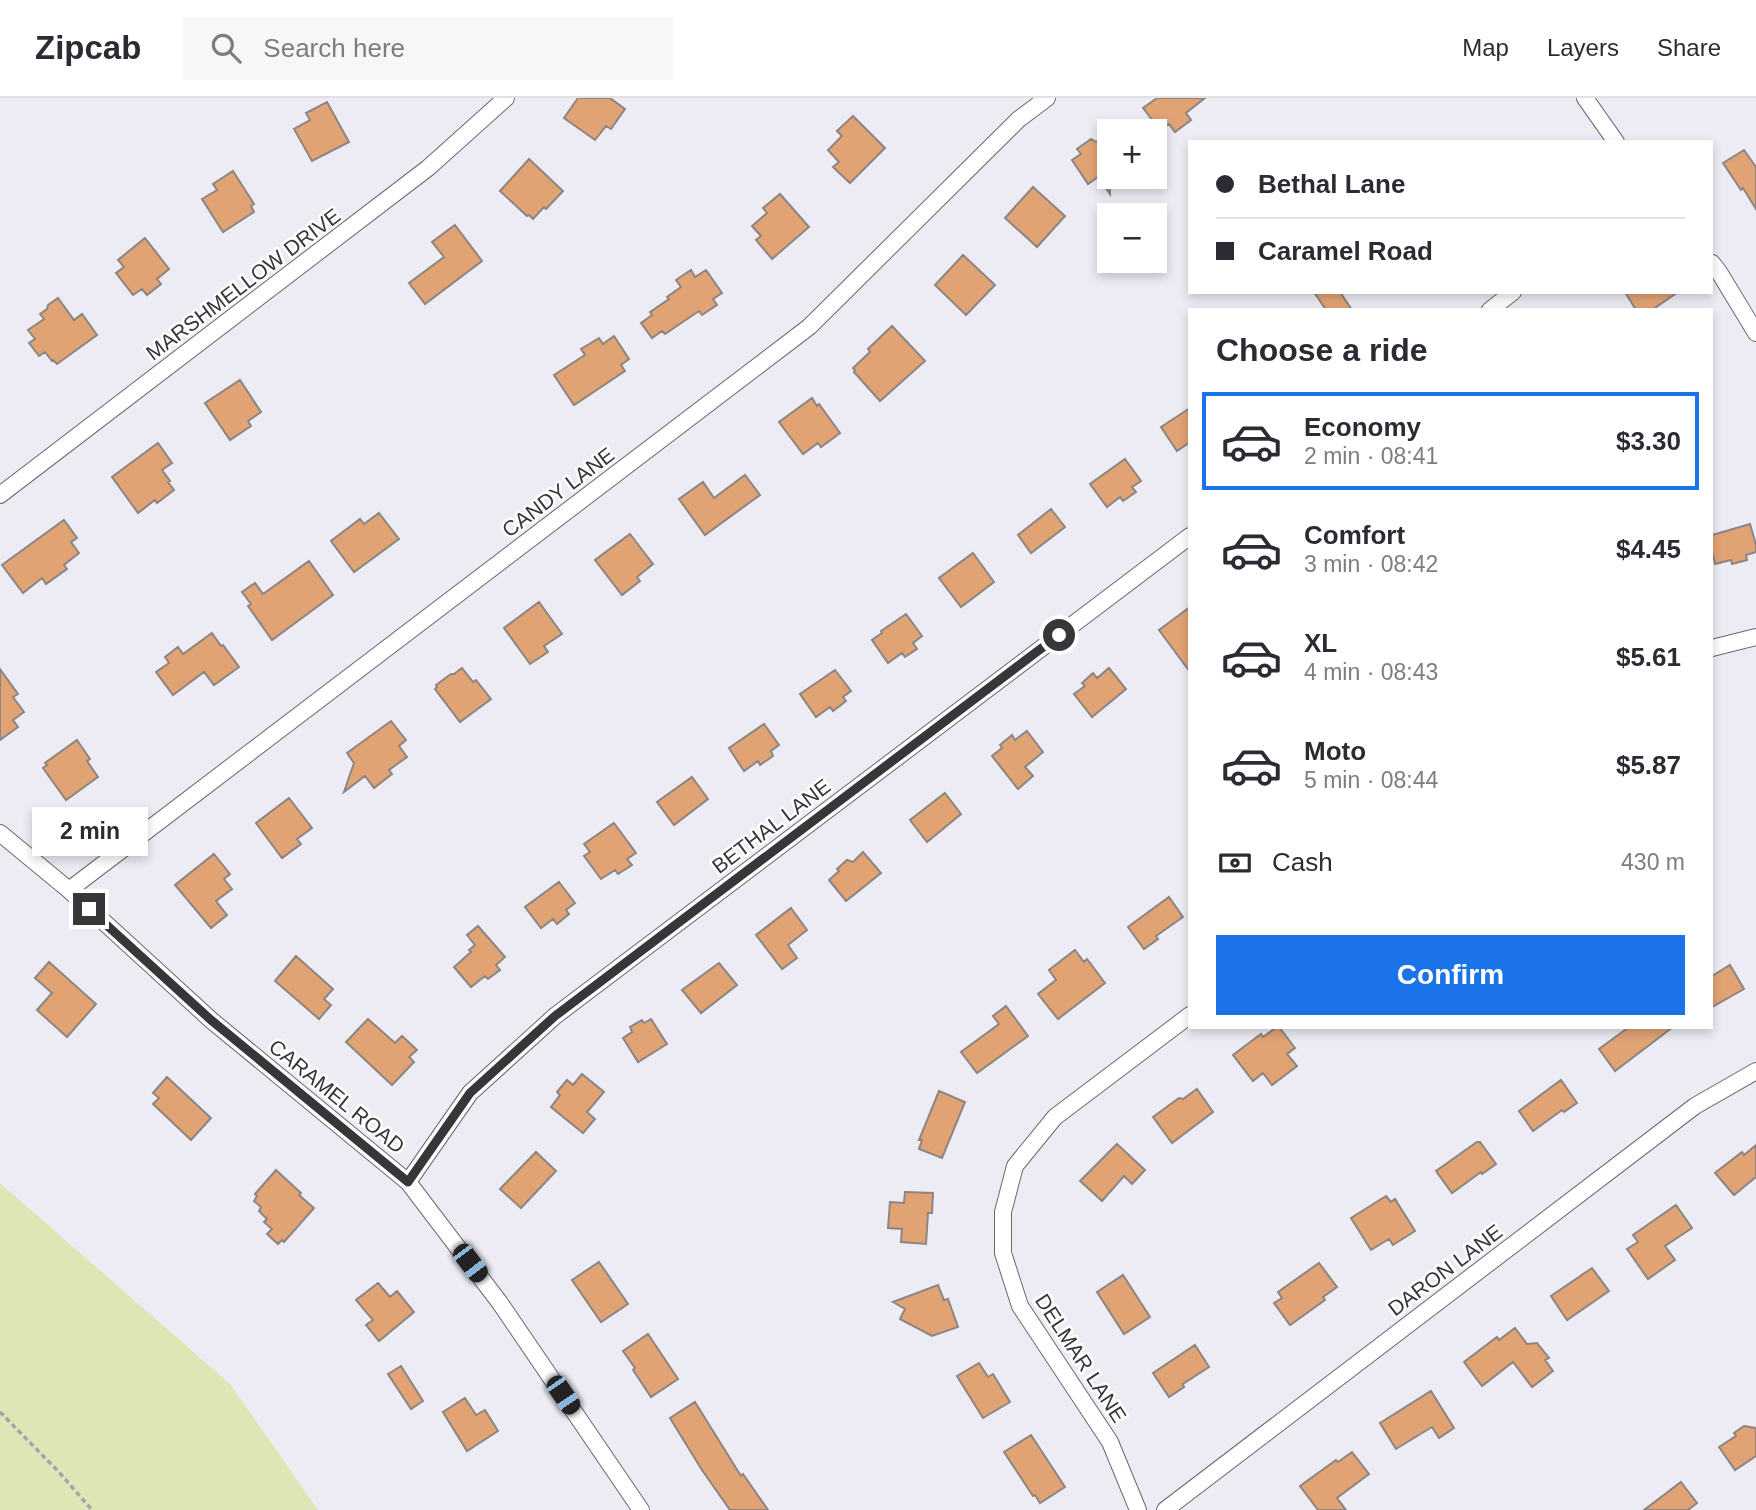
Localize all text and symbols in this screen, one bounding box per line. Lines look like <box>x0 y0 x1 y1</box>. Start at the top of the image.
search box <box>183 17 673 80</box>
text: Zipcab <box>35 29 141 66</box>
icon: search <box>207 29 245 67</box>
text: Search here <box>263 33 405 63</box>
text: Map <box>1462 34 1509 61</box>
text: Layers <box>1547 34 1619 61</box>
text: Share <box>1657 34 1721 61</box>
map controls <box>1097 119 1167 273</box>
button: + <box>1097 119 1167 189</box>
text: Bethal Lane <box>1258 169 1405 199</box>
button: − <box>1097 203 1167 273</box>
street label: MARSHMELLOW DRIVE <box>141 204 345 364</box>
text: Caramel Road <box>1258 236 1433 266</box>
text: Choose a ride <box>1216 332 1428 368</box>
icon: car <box>1220 410 1283 473</box>
text: Economy <box>1304 412 1421 442</box>
text: $3.30 <box>1616 426 1681 456</box>
street label: CANDY LANE <box>498 443 618 541</box>
text: 2 min · 08:41 <box>1304 443 1438 469</box>
icon: car <box>1220 518 1283 581</box>
text: Comfort <box>1304 520 1405 550</box>
text: $4.45 <box>1616 534 1681 564</box>
text: 3 min · 08:42 <box>1304 551 1438 577</box>
route start <box>1043 619 1075 651</box>
icon: car <box>1220 626 1283 689</box>
text: XL <box>1304 628 1337 658</box>
text: $5.61 <box>1616 642 1681 672</box>
text: 4 min · 08:43 <box>1304 659 1438 685</box>
icon: car <box>1220 734 1283 797</box>
text: Moto <box>1304 736 1366 766</box>
text: $5.87 <box>1616 750 1681 780</box>
text: 5 min · 08:44 <box>1304 767 1438 793</box>
street label: BETHAL LANE <box>708 774 834 878</box>
callout: 2 min <box>31 808 147 856</box>
text: 2 min <box>60 818 120 844</box>
icon: cash <box>1216 844 1254 882</box>
text: Cash <box>1272 847 1333 877</box>
text: 430 m <box>1621 849 1685 875</box>
route end <box>73 893 105 925</box>
button: Confirm <box>1216 935 1685 1015</box>
street label: CARAMEL ROAD <box>265 1034 409 1158</box>
street label: DARON LANE <box>1384 1220 1506 1320</box>
car <box>449 1240 492 1286</box>
street label: DELMAR LANE <box>1031 1290 1131 1426</box>
car <box>543 1372 584 1418</box>

